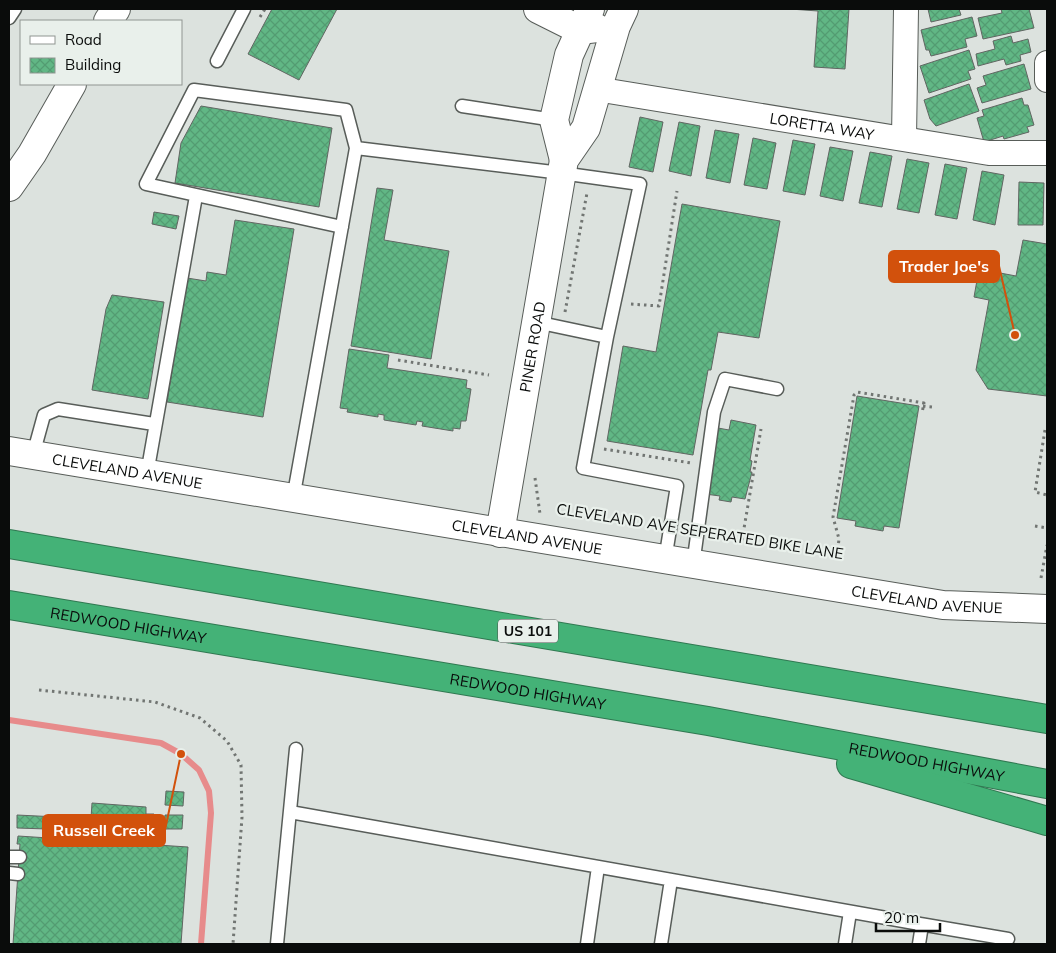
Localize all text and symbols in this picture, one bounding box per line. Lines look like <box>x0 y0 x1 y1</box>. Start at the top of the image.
legend <box>20 20 182 85</box>
text: Road <box>65 30 102 49</box>
text: Building <box>65 55 121 74</box>
street label: LORETTA WAY <box>768 108 876 144</box>
callout: Trader Joe's <box>889 251 999 282</box>
text: Trader Joe's <box>899 256 989 276</box>
street label: PINER ROAD <box>515 300 549 394</box>
street label: CLEVELAND AVENUE <box>51 449 204 492</box>
street label: CLEVELAND AVE SEPERATED BIKE LANE <box>555 499 845 563</box>
street label: CLEVELAND AVENUE <box>450 515 604 558</box>
street label: CLEVELAND AVENUE <box>850 581 1003 617</box>
street label: REDWOOD HIGHWAY <box>49 603 209 647</box>
road number: US 101 <box>498 620 558 642</box>
street label: REDWOOD HIGHWAY <box>448 669 608 714</box>
street label: REDWOOD HIGHWAY <box>847 738 1007 786</box>
callout: Russell Creek <box>43 815 165 846</box>
text: Russell Creek <box>53 820 156 840</box>
scale bar <box>876 900 940 932</box>
text: 20 m <box>884 908 919 927</box>

